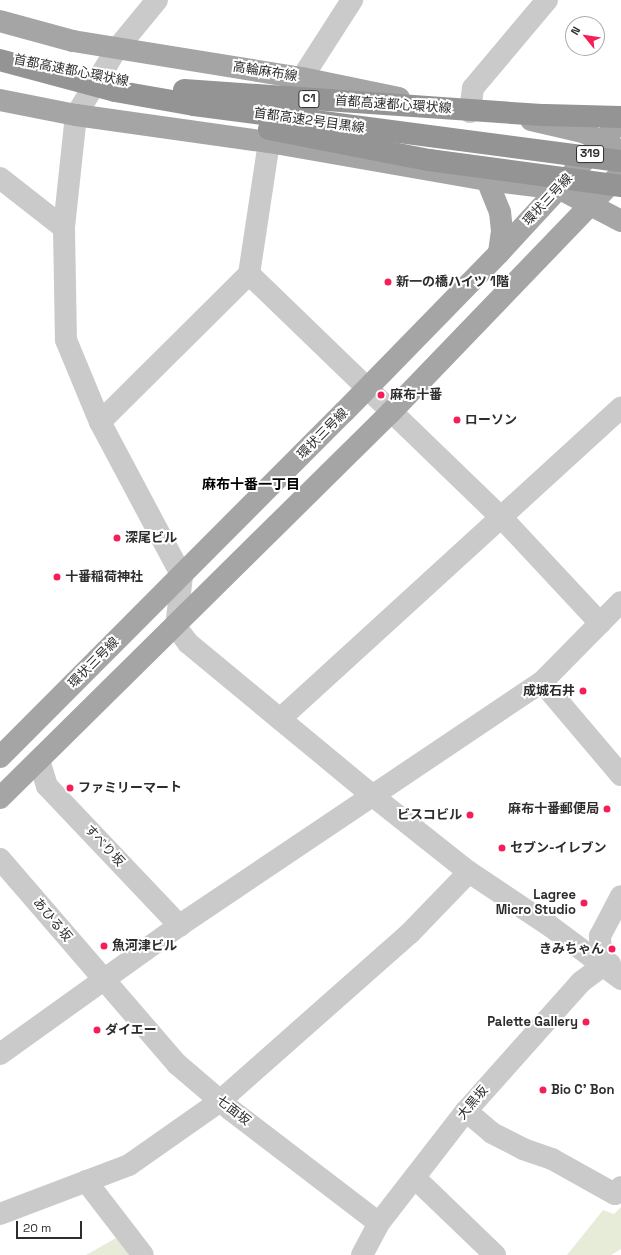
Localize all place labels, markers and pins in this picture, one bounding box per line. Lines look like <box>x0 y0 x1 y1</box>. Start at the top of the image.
place label: 新一の橋ハイツ 1階 <box>396 274 509 290</box>
marker: 新一の橋ハイツ 1階 <box>383 277 393 287</box>
place label: 麻布十番 <box>390 387 442 403</box>
marker: 麻布十番 <box>375 389 387 401</box>
place label: ローソン <box>465 412 517 428</box>
marker: ローソン <box>452 415 462 425</box>
place label: 深尾ビル <box>125 530 177 546</box>
marker: 深尾ビル <box>112 533 122 543</box>
place label: 十番稲荷神社 <box>65 569 143 585</box>
marker: 十番稲荷神社 <box>52 572 62 582</box>
place label: 成城石井 <box>523 683 575 699</box>
marker: 成城石井 <box>578 686 588 696</box>
place label: ファミリーマート <box>78 780 182 796</box>
marker: ファミリーマート <box>65 783 75 793</box>
place label: 麻布十番郵便局 <box>508 801 599 817</box>
marker: 麻布十番郵便局 <box>602 804 612 814</box>
place label: ビスコビル <box>397 807 462 823</box>
marker: ビスコビル <box>465 810 475 820</box>
place label: セブン-イレブン <box>510 840 607 856</box>
marker: セブン-イレブン <box>497 843 507 853</box>
place label: Lagree Micro Studio <box>496 888 576 919</box>
marker: Lagree Micro Studio <box>579 898 589 908</box>
place label: 魚河津ビル <box>112 938 177 954</box>
marker: 魚河津ビル <box>99 941 109 951</box>
place label: きみちゃん <box>539 941 604 957</box>
marker: きみちゃん <box>607 944 617 954</box>
place label: Palette Gallery <box>487 1014 578 1030</box>
marker: Palette Gallery <box>581 1017 591 1027</box>
place label: ダイエー <box>105 1022 157 1038</box>
marker: ダイエー <box>92 1025 102 1035</box>
place label: Bio C' Bon <box>551 1082 614 1098</box>
marker: Bio C' Bon <box>538 1085 548 1095</box>

